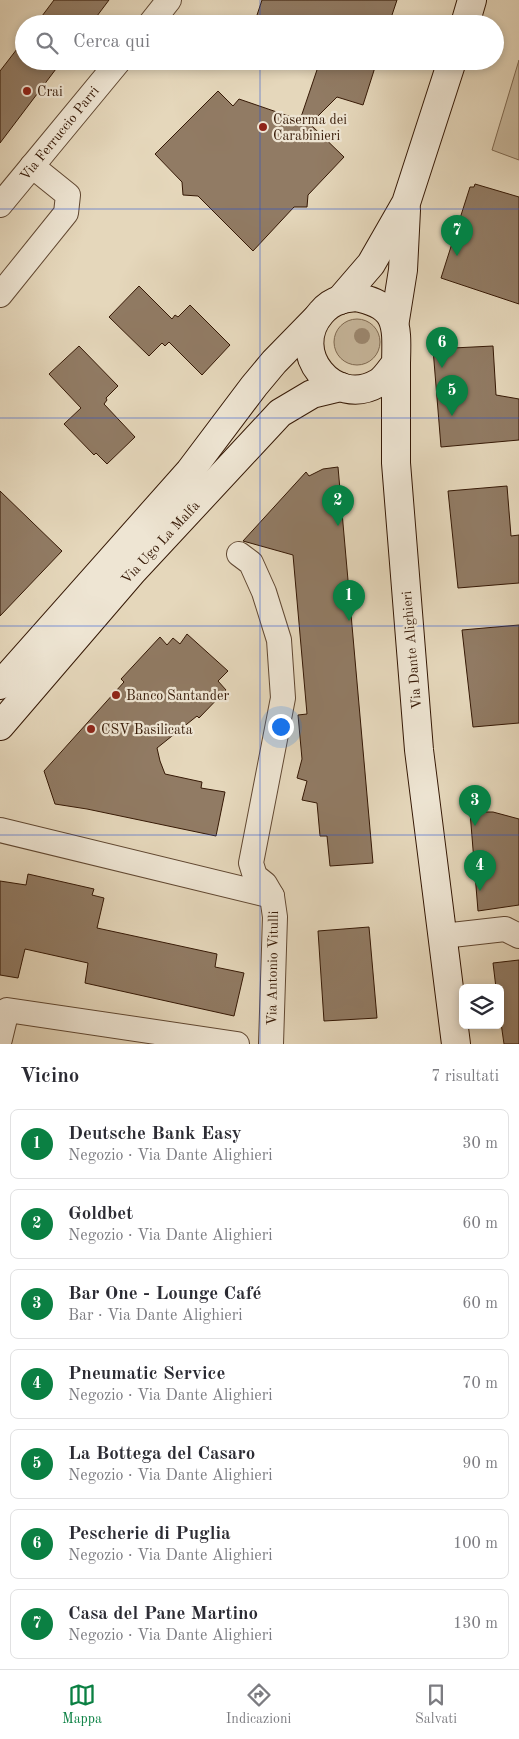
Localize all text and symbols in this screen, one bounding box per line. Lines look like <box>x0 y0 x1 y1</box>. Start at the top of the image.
search box <box>15 15 504 70</box>
icon: search <box>33 29 61 57</box>
text: Cerca qui <box>73 33 150 52</box>
street label: Via Ferruccio Parri <box>18 84 102 183</box>
marker: Crai <box>21 85 33 97</box>
place label: Crai <box>37 85 63 99</box>
place label: Caserma dei Carabinieri <box>273 113 347 143</box>
marker: Caserma dei Carabinieri <box>257 121 269 133</box>
pin: 7 <box>441 215 473 256</box>
pin: 6 <box>426 327 458 368</box>
pin: 5 <box>436 375 468 416</box>
pin: 2 <box>322 485 354 526</box>
street label: Via Ugo La Malfa <box>119 498 203 587</box>
pin: 1 <box>333 580 365 621</box>
street label: Via Dante Alighieri <box>400 590 424 710</box>
marker: Banco Santander <box>110 689 122 701</box>
place label: Banco Santander <box>126 689 229 703</box>
your location <box>268 714 294 740</box>
marker: CSV Basilicata <box>85 723 97 735</box>
place label: CSV Basilicata <box>101 723 193 737</box>
pin: 3 <box>459 785 491 826</box>
pin: 4 <box>464 850 496 891</box>
street label: Via Antonio Vitulli <box>265 910 281 1026</box>
map controls <box>459 984 504 1029</box>
button: layers <box>459 984 504 1029</box>
text: Vicino <box>20 1066 79 1087</box>
text: 7 risultati <box>431 1069 499 1085</box>
text: Deutsche Bank Easy <box>68 1125 242 1144</box>
text: 1 <box>32 1136 42 1152</box>
text: 30 m <box>462 1136 498 1152</box>
text: Negozio · Via Dante Alighieri <box>68 1148 273 1164</box>
text: Goldbet <box>68 1205 133 1224</box>
text: 2 <box>32 1216 42 1232</box>
text: 60 m <box>462 1216 498 1232</box>
text: Negozio · Via Dante Alighieri <box>68 1228 273 1244</box>
text: Bar One - Lounge Café <box>68 1285 261 1304</box>
text: 3 <box>32 1296 42 1312</box>
text: 60 m <box>462 1296 498 1312</box>
text: Bar · Via Dante Alighieri <box>68 1308 243 1324</box>
text: Pneumatic Service <box>68 1365 225 1384</box>
text: 4 <box>32 1376 42 1392</box>
text: 70 m <box>462 1376 498 1392</box>
text: Negozio · Via Dante Alighieri <box>68 1388 273 1404</box>
text: La Bottega del Casaro <box>68 1445 255 1464</box>
text: 5 <box>32 1456 42 1472</box>
text: 90 m <box>462 1456 498 1472</box>
text: Negozio · Via Dante Alighieri <box>68 1468 273 1484</box>
text: Pescherie di Puglia <box>68 1525 231 1544</box>
text: 6 <box>32 1536 42 1552</box>
text: 100 m <box>453 1536 498 1552</box>
text: Negozio · Via Dante Alighieri <box>68 1548 273 1564</box>
text: Casa del Pane Martino <box>68 1605 258 1624</box>
text: 7 <box>32 1616 42 1632</box>
text: 130 m <box>453 1616 498 1632</box>
text: Negozio · Via Dante Alighieri <box>68 1628 273 1644</box>
tab: Mappa <box>62 1681 102 1728</box>
tab: Indicazioni <box>226 1681 291 1728</box>
tab: Salvati <box>415 1681 457 1728</box>

